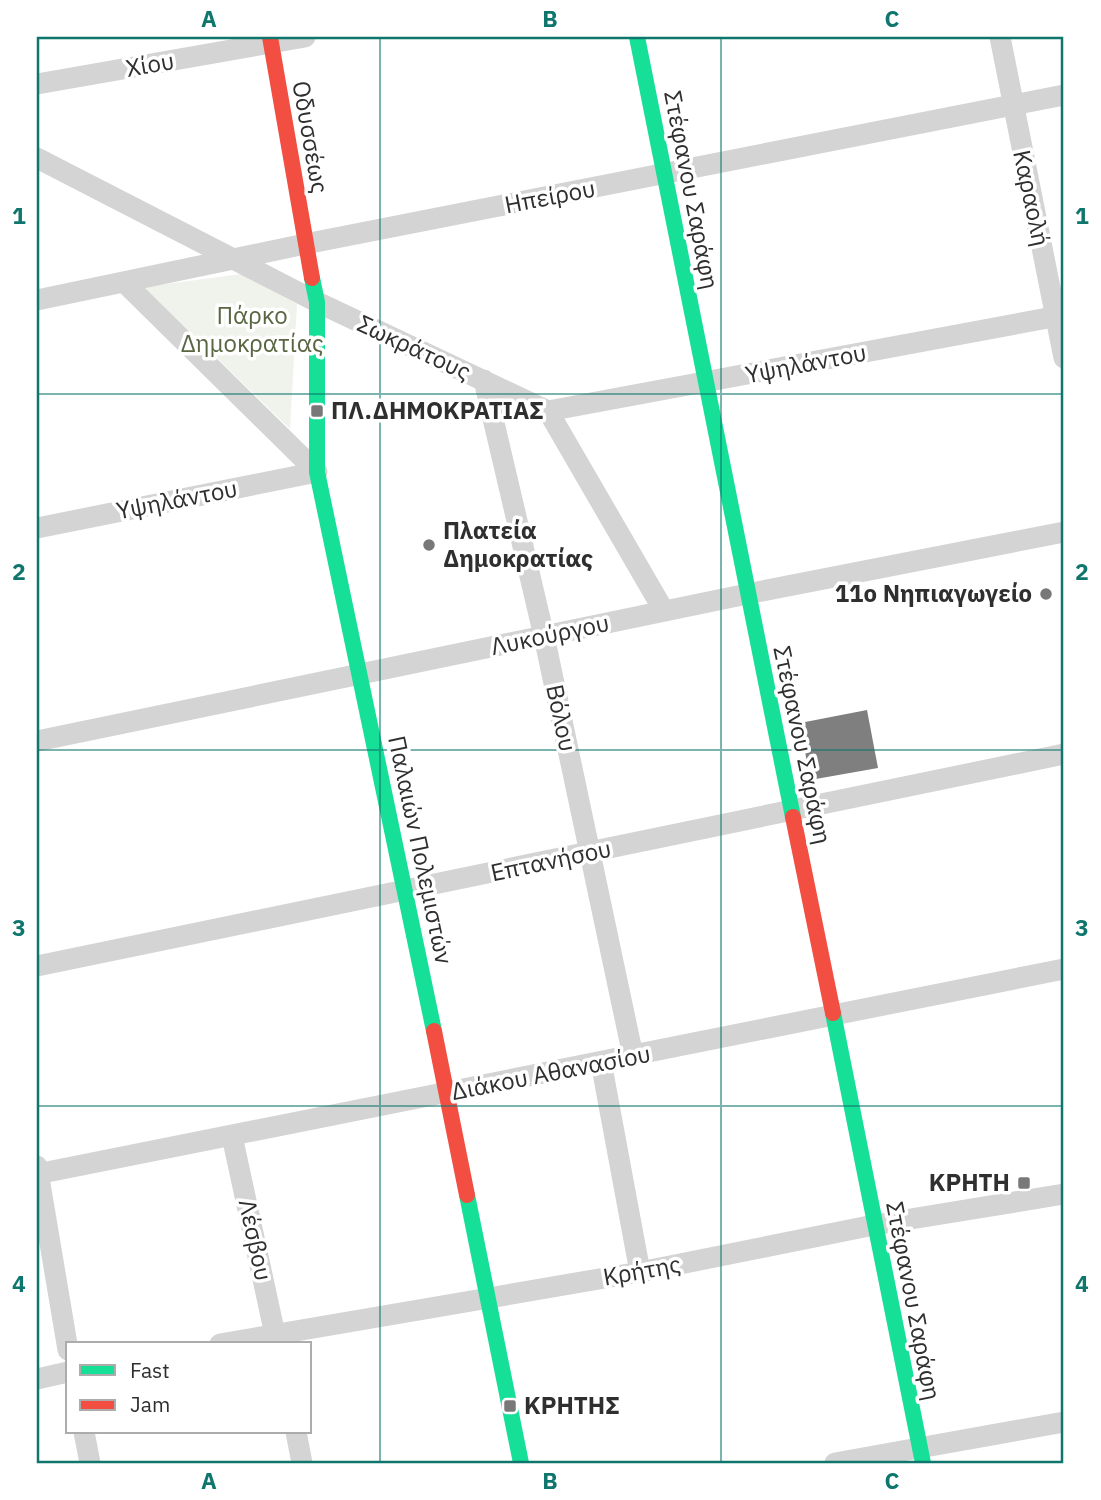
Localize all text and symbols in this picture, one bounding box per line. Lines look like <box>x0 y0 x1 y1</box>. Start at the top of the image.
text: A <box>201 3 217 33</box>
text: B <box>542 3 558 33</box>
text: C <box>885 3 900 33</box>
street label: Χίου <box>123 44 177 84</box>
street label: Οδυσσέως <box>285 78 337 196</box>
street label: Στέφανου Σαράφη <box>657 88 727 292</box>
street label: Καραολή <box>1006 147 1058 249</box>
street label: Ηπείρου <box>502 172 598 220</box>
text: 1 <box>12 200 26 230</box>
text: 1 <box>1075 200 1089 230</box>
park label: Πάρκο Δημοκρατίας <box>180 299 324 359</box>
street label: Σωκράτους <box>353 307 476 387</box>
street label: Υψηλάντου <box>743 336 869 390</box>
place label: ΠΛ.ΔΗΜΟΚΡΑΤΙΑΣ <box>331 394 544 426</box>
marker: ΠΛ.ΔΗΜΟΚΡΑΤΙΑΣ <box>309 403 325 419</box>
street label: Υψηλάντου <box>114 472 240 526</box>
place label: Πλατεία Δημοκρατίας <box>443 514 593 574</box>
marker: Πλατεία Δημοκρατίας <box>421 537 437 553</box>
text: 2 <box>12 556 26 586</box>
text: 2 <box>1075 556 1089 586</box>
place label: 11ο Νηπιαγωγείο <box>835 577 1032 609</box>
marker: 11ο Νηπιαγωγείο <box>1038 586 1054 602</box>
street label: Λυκούργου <box>488 606 612 662</box>
street label: Στέφανου Σαράφη <box>766 643 840 847</box>
street label: Βόλου <box>539 681 585 754</box>
street label: Παλαιών Πολεμιστών <box>381 733 461 967</box>
street label: Επτανήσου <box>487 832 614 888</box>
text: 3 <box>12 912 26 942</box>
text: 3 <box>1075 912 1089 942</box>
street label: Διάκου Αθανασίου <box>448 1037 653 1107</box>
place label: ΚΡΗΤΗ <box>929 1166 1010 1198</box>
marker: ΚΡΗΤΗ <box>1016 1175 1032 1191</box>
street label: Λέσβου <box>232 1196 280 1284</box>
street label: Στέφανου Σαράφη <box>879 1199 949 1403</box>
street label: Κρήτης <box>600 1247 683 1293</box>
text: 4 <box>12 1268 26 1298</box>
text: 4 <box>1075 1268 1089 1298</box>
legend <box>66 1342 312 1434</box>
text: Fast <box>130 1356 170 1384</box>
place label: ΚΡΗΤΗΣ <box>524 1389 620 1421</box>
text: Jam <box>130 1390 170 1418</box>
marker: ΚΡΗΤΗΣ <box>502 1398 518 1414</box>
text: A <box>201 1465 217 1495</box>
text: B <box>542 1465 558 1495</box>
text: C <box>885 1465 900 1495</box>

